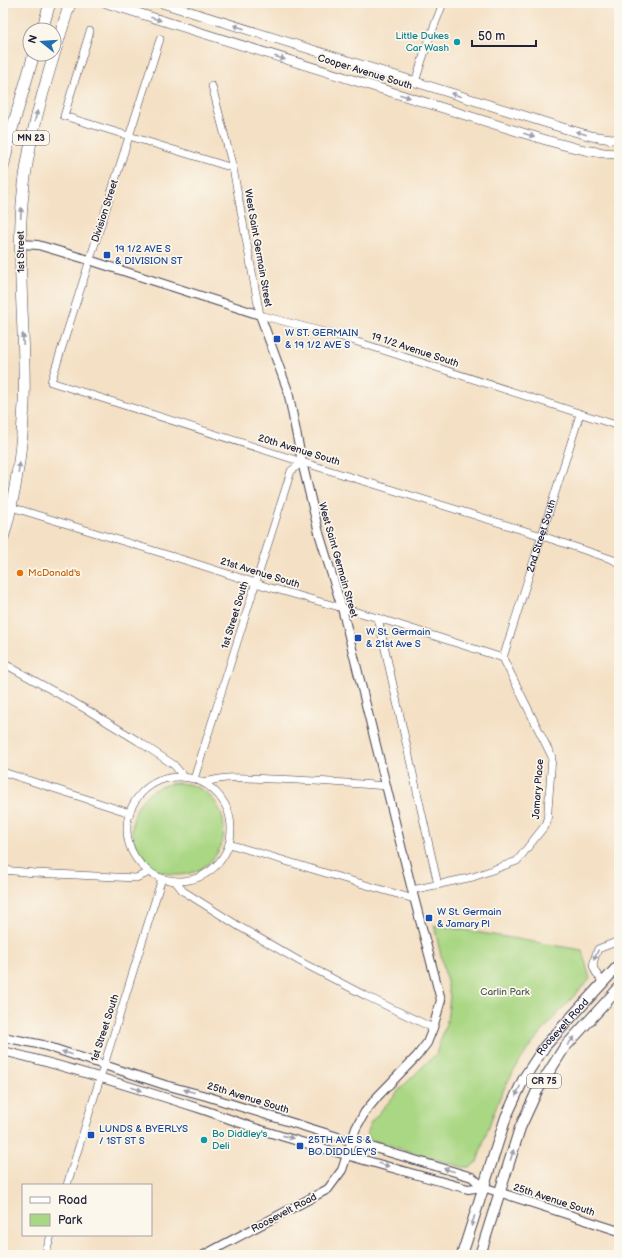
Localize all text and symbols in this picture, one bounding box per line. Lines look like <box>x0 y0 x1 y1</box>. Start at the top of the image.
one-way arrow <box>151 16 163 22</box>
north arrow <box>22 22 62 62</box>
scale bar <box>472 22 536 48</box>
one-way arrow <box>232 24 244 30</box>
text: 50 m <box>478 29 505 44</box>
place label: Little Dukes Car Wash <box>396 30 449 54</box>
text: N <box>25 33 40 45</box>
marker: Little Dukes Car Wash <box>452 37 462 47</box>
street label: Cooper Avenue South <box>316 52 414 92</box>
one-way arrow <box>275 55 287 61</box>
one-way arrow <box>450 92 462 98</box>
one-way arrow <box>399 93 411 99</box>
one-way arrow <box>33 110 39 122</box>
one-way arrow <box>574 130 586 136</box>
road number: MN 23 <box>13 131 49 145</box>
one-way arrow <box>523 132 535 138</box>
street label: Division Street <box>89 178 121 244</box>
street label: West Saint Germain Street <box>242 188 274 308</box>
one-way arrow <box>18 207 25 219</box>
street label: 1st Street <box>15 231 27 273</box>
place label: 19 1/2 AVE S & DIVISION ST <box>115 243 183 267</box>
marker: 19 1/2 AVE S & DIVISION ST <box>102 250 112 260</box>
place label: W ST. GERMAIN & 19 1/2 AVE S <box>285 327 359 351</box>
street label: 19 1/2 Avenue South <box>370 330 461 370</box>
one-way arrow <box>20 332 26 345</box>
marker: W ST. GERMAIN & 19 1/2 AVE S <box>272 334 282 344</box>
street label: 20th Avenue South <box>257 432 342 468</box>
one-way arrow <box>16 462 22 474</box>
street label: 2nd Street South <box>524 498 559 574</box>
street label: West Saint Germain Street <box>316 501 360 619</box>
street label: 21st Avenue South <box>219 555 302 591</box>
place label: McDonald's <box>28 567 81 579</box>
marker: McDonald's <box>15 568 25 578</box>
street label: 1st Street South <box>219 579 251 650</box>
place label: W St. Germain & 21st Ave S <box>366 626 431 650</box>
marker: W St. Germain & 21st Ave S <box>353 633 363 643</box>
street label: Jamary Place <box>530 758 546 820</box>
place label: W St. Germain & Jamary Pl <box>437 906 502 930</box>
marker: W St. Germain & Jamary Pl <box>424 913 434 923</box>
one-way arrow <box>592 950 598 962</box>
park label: Carlin Park <box>480 986 530 998</box>
street label: 1st Street South <box>88 992 122 1063</box>
street label: Roosevelt Road <box>534 996 591 1058</box>
one-way arrow <box>567 1035 576 1046</box>
one-way arrow <box>60 1049 72 1055</box>
road number: CR 75 <box>527 1074 561 1088</box>
street label: 25th Avenue South <box>206 1080 291 1116</box>
one-way arrow <box>515 1085 521 1097</box>
one-way arrow <box>132 1086 144 1092</box>
one-way arrow <box>183 1088 195 1094</box>
place label: LUNDS & BYERLYS / 1ST ST S <box>99 1123 188 1147</box>
place label: Bo Diddley's Deli <box>212 1128 267 1152</box>
marker: LUNDS & BYERLYS / 1ST ST S <box>86 1130 96 1140</box>
one-way arrow <box>282 1134 294 1140</box>
place label: 25TH AVE S & BO DIDDLEY'S <box>308 1134 377 1158</box>
marker: Bo Diddley's Deli <box>199 1135 209 1145</box>
marker: 25TH AVE S & BO DIDDLEY'S <box>295 1141 305 1151</box>
one-way arrow <box>509 1149 515 1161</box>
one-way arrow <box>378 1162 390 1168</box>
one-way arrow <box>443 1167 455 1173</box>
street label: 25th Avenue South <box>512 1181 597 1219</box>
legend <box>22 1184 152 1236</box>
street label: Roosevelt Road <box>249 1191 319 1235</box>
text: Road <box>58 1193 87 1208</box>
text: Park <box>58 1213 82 1228</box>
one-way arrow <box>470 1215 476 1227</box>

